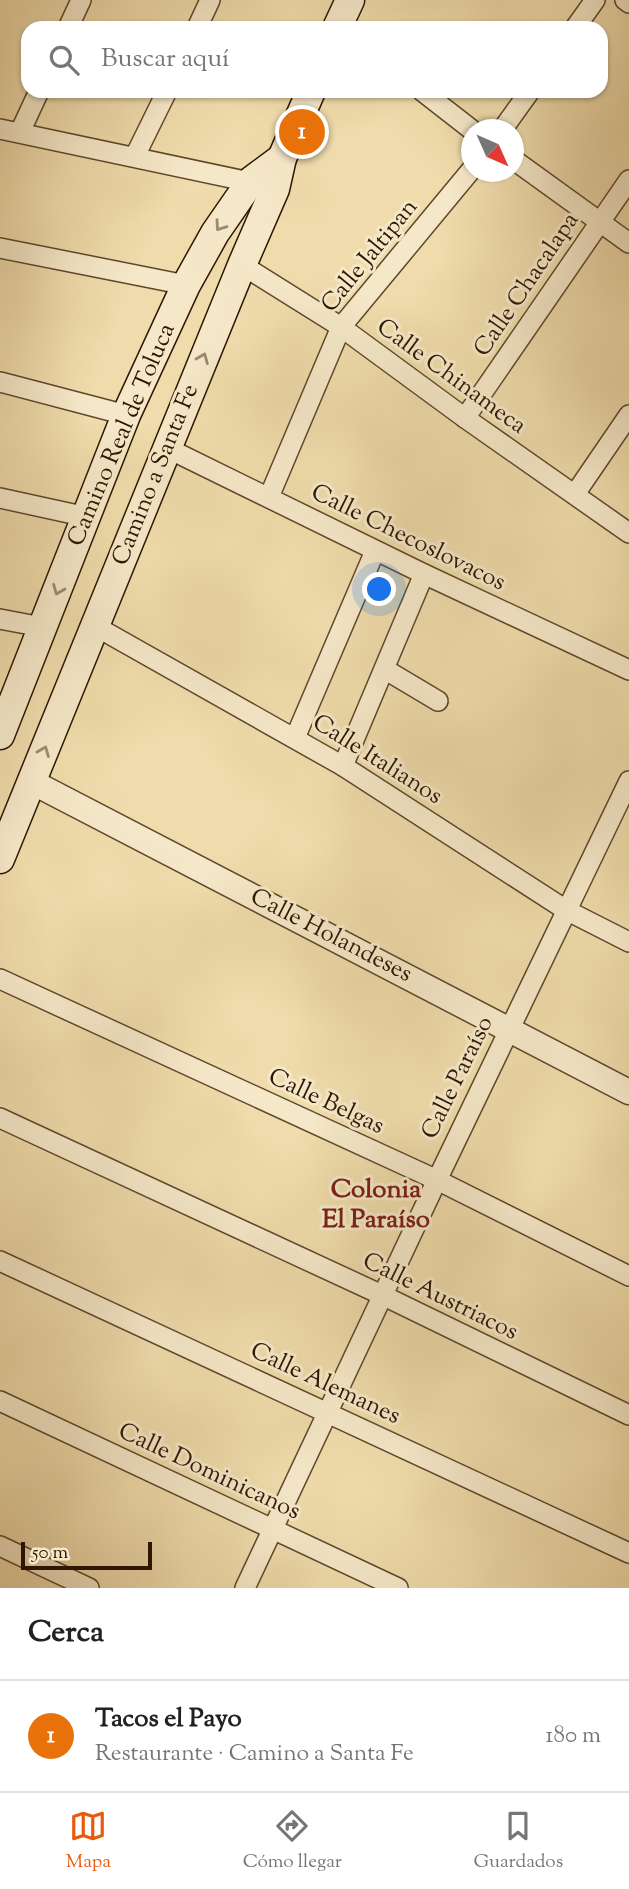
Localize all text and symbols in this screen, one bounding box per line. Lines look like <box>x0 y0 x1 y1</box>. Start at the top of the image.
search box <box>21 21 608 98</box>
icon: search <box>45 41 83 79</box>
text: Buscar aquí <box>101 41 230 78</box>
pin: 1 <box>279 106 325 158</box>
north arrow <box>461 119 524 182</box>
street label: Calle Jaltipan <box>314 192 426 320</box>
street label: Calle Chacalapa <box>466 206 588 364</box>
one-way arrow <box>216 218 228 231</box>
street label: Calle Chinameca <box>369 311 533 443</box>
street label: Camino Real de Toluca <box>60 318 184 552</box>
one-way arrow <box>195 353 209 365</box>
street label: Camino a Santa Fe <box>104 379 208 571</box>
street label: Calle Checoslovacos <box>305 476 511 600</box>
your location <box>362 572 396 606</box>
one-way arrow <box>52 583 66 595</box>
street label: Calle Italianos <box>305 706 449 814</box>
one-way arrow <box>36 746 50 758</box>
street label: Calle Holandeses <box>244 880 418 992</box>
street label: Calle Paraíso <box>414 1011 502 1145</box>
street label: Calle Belgas <box>262 1060 390 1144</box>
district label: Colonia El Paraíso <box>322 1172 430 1239</box>
street label: Calle Austriacos <box>356 1245 524 1349</box>
street label: Calle Alemanes <box>244 1334 406 1434</box>
street label: Calle Dominicanos <box>112 1415 306 1529</box>
scale bar <box>21 1539 152 1571</box>
text: 50 m <box>32 1540 68 1567</box>
text: Cerca <box>28 1612 104 1655</box>
text: Tacos el Payo <box>95 1701 242 1738</box>
text: 1 <box>47 1720 55 1753</box>
text: 180 m <box>546 1720 601 1753</box>
text: Restaurante · Camino a Santa Fe <box>95 1738 414 1771</box>
tab: Mapa <box>66 1807 111 1876</box>
tab: Cómo llegar <box>243 1807 342 1876</box>
tab: Guardados <box>473 1807 563 1876</box>

